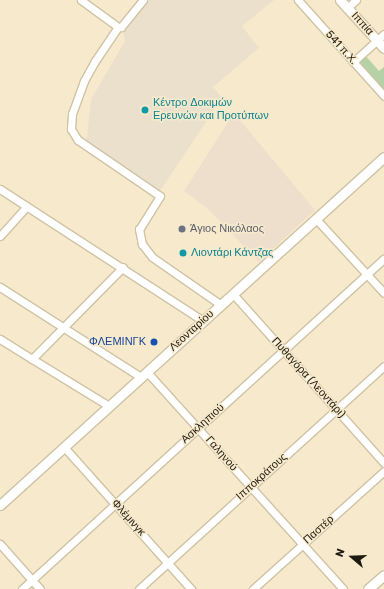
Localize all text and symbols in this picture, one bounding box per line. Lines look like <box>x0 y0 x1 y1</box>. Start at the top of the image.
street label: Ιππία <box>348 10 376 38</box>
street label: 541 π.Χ. <box>322 28 360 68</box>
place label: Κέντρο Δοκιμών Ερευνών και Προτύπων <box>153 97 269 123</box>
marker: Κέντρο Δοκιμών Ερευνών και Προτύπων <box>140 105 150 115</box>
place label: Άγιος Νικόλαος <box>190 222 264 236</box>
marker: Άγιος Νικόλαος <box>177 224 187 234</box>
place label: Λιοντάρι Κάντζας <box>191 246 273 260</box>
marker: Λιοντάρι Κάντζας <box>178 248 188 258</box>
street label: Λεονταρίου <box>167 308 217 354</box>
place label: ΦΛΕΜΙΝΓΚ <box>89 335 146 349</box>
street label: Πυθαγόρα (Λεοντάρι) <box>268 335 348 421</box>
marker: ΦΛΕΜΙΝΓΚ <box>149 337 159 347</box>
street label: Ασκληπιού <box>179 401 227 447</box>
street label: Γαληνού <box>202 434 240 474</box>
street label: Ιπποκράτους <box>234 451 290 503</box>
street label: Φλέμινγκ <box>108 497 148 539</box>
street label: Παστέρ <box>301 513 337 547</box>
north arrow <box>332 537 372 577</box>
text: N <box>333 547 348 559</box>

